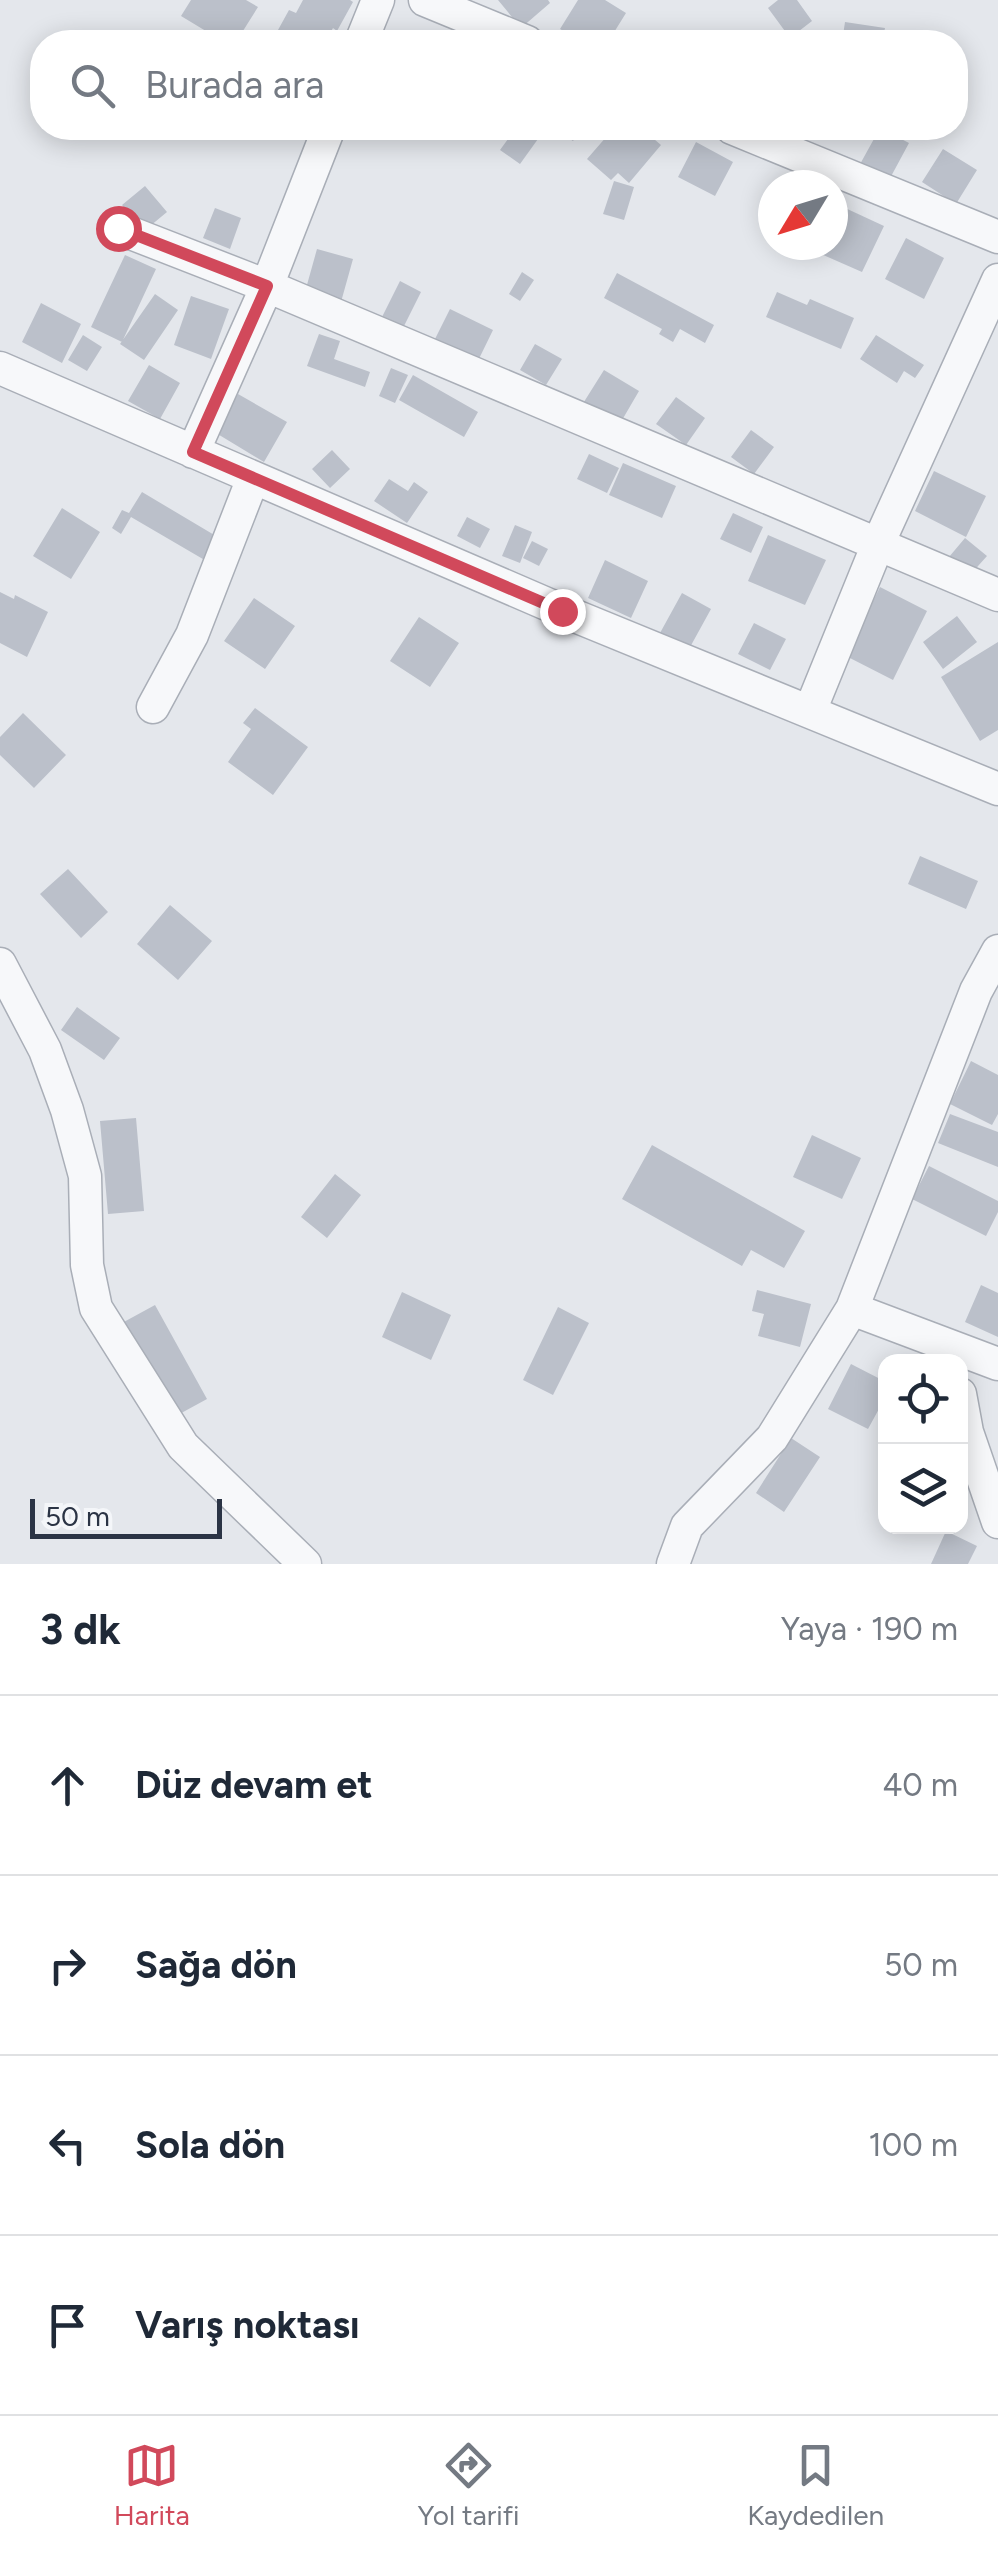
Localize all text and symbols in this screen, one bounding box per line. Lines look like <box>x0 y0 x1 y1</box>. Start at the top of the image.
search box <box>30 30 968 140</box>
icon: search <box>65 58 120 113</box>
text: Burada ara <box>145 62 324 108</box>
north arrow <box>758 170 848 260</box>
route start <box>96 206 142 252</box>
route end <box>540 589 586 635</box>
map controls <box>878 1354 968 1534</box>
button: locate <box>878 1354 968 1444</box>
button: layers <box>878 1444 968 1534</box>
scale bar <box>30 1494 222 1538</box>
text: 50 m <box>45 1499 110 1533</box>
text: 3 dk <box>40 1604 121 1655</box>
text: Yaya · 190 m <box>781 1610 958 1648</box>
icon: ahead <box>40 1758 95 1813</box>
text: Düz devam et <box>135 1762 372 1808</box>
text: 40 m <box>882 1766 958 1804</box>
icon: right <box>40 1938 95 1993</box>
text: Sağa dön <box>135 1942 297 1988</box>
text: 50 m <box>884 1946 958 1984</box>
icon: left <box>40 2118 95 2173</box>
text: Sola dön <box>135 2122 285 2168</box>
text: 100 m <box>869 2126 958 2164</box>
icon: arrive <box>40 2298 95 2353</box>
text: Varış noktası <box>135 2302 360 2348</box>
tab: Harita <box>114 2438 190 2532</box>
tab: Yol tarifi <box>417 2438 520 2532</box>
tab: Kaydedilen <box>747 2438 884 2532</box>

